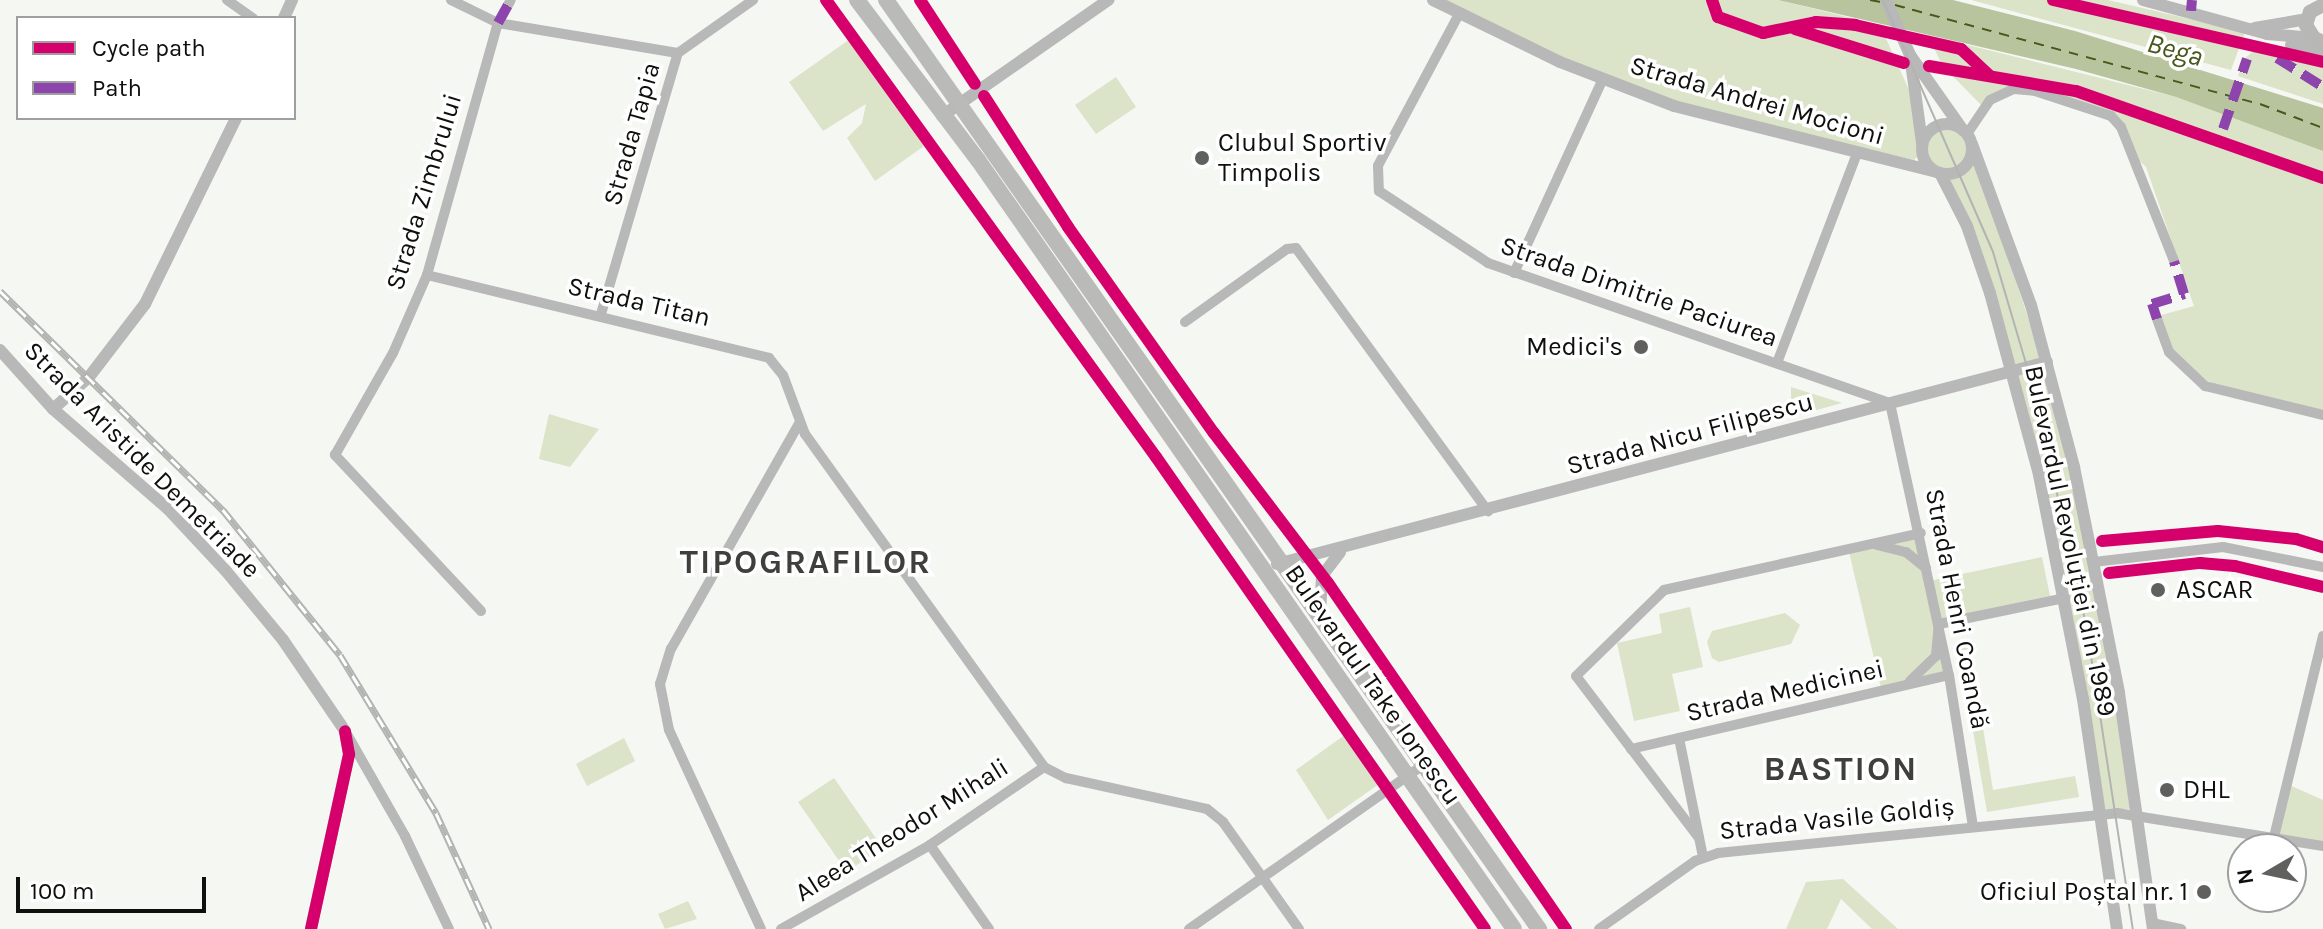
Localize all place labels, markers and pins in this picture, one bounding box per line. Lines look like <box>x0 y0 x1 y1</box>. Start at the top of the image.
place label: Clubul Sportiv Timpolis <box>1218 127 1387 188</box>
marker: Clubul Sportiv Timpolis <box>1193 149 1211 167</box>
place label: Medici's <box>1526 331 1623 363</box>
marker: Medici's <box>1630 336 1652 358</box>
place label: ASCAR <box>2176 574 2253 606</box>
marker: ASCAR <box>2147 579 2169 601</box>
place label: DHL <box>2183 774 2230 806</box>
marker: DHL <box>2158 781 2176 799</box>
place label: Oficiul Poștal nr. 1 <box>1980 876 2188 908</box>
marker: Oficiul Poștal nr. 1 <box>2195 883 2213 901</box>

